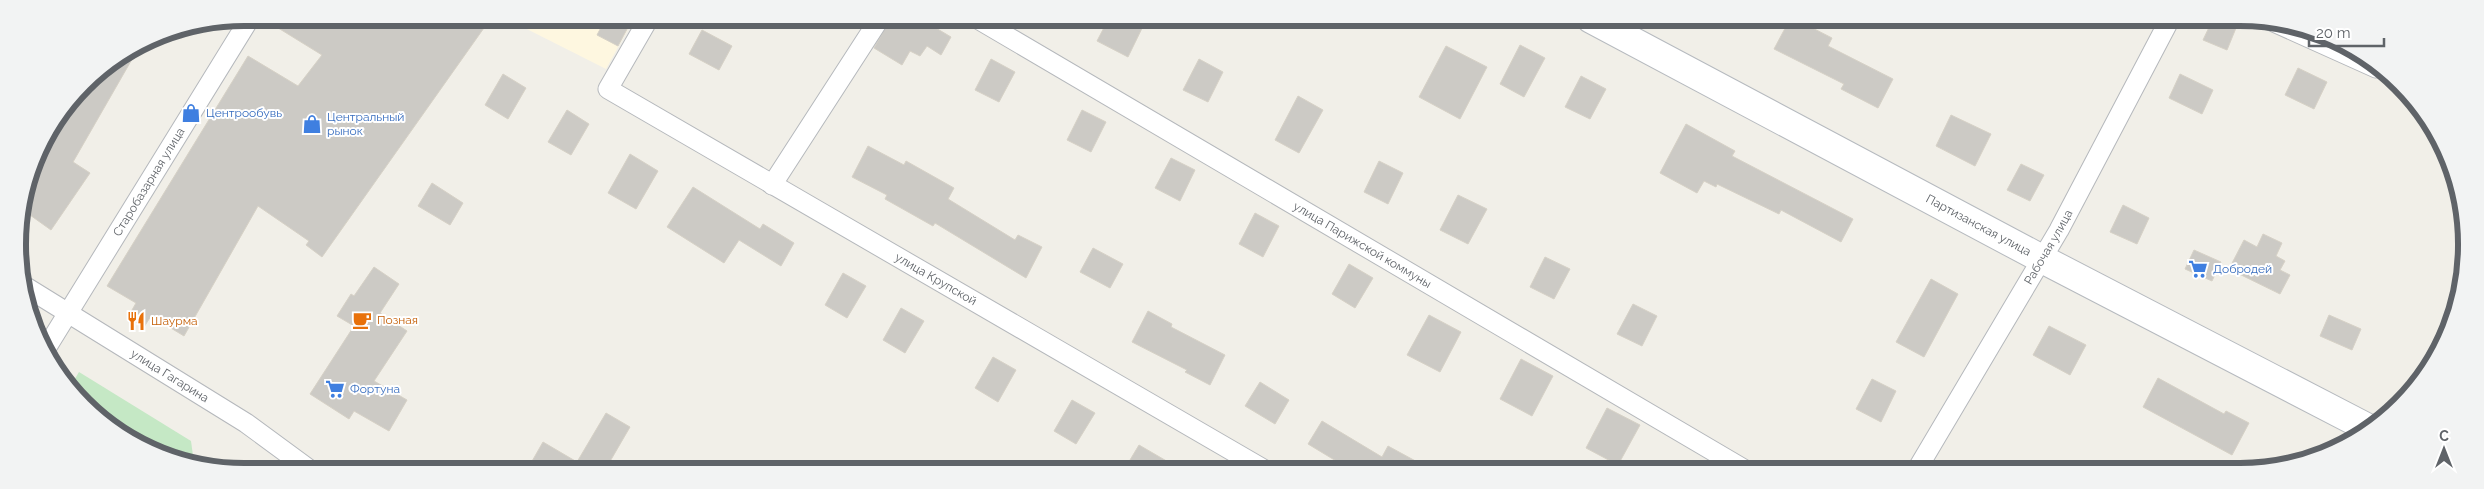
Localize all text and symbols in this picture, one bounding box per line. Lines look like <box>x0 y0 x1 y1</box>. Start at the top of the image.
scale bar <box>2309 15 2384 47</box>
text: 20 m <box>2316 24 2351 42</box>
shop icon: Центрообувь <box>180 102 202 124</box>
place label: Центрообувь <box>206 106 282 120</box>
place label: Центральный рынок <box>327 110 404 138</box>
shop icon: Центральный рынок <box>301 113 323 135</box>
street label: Старобазарная улица <box>110 125 188 239</box>
street label: Партизанская улица <box>1924 192 2033 259</box>
street label: улица Парижской коммуны <box>1291 199 1434 291</box>
street label: Рабочая улица <box>2021 207 2075 287</box>
street label: улица Крупской <box>893 250 979 308</box>
supermarket icon: Добродей <box>2187 258 2209 280</box>
place label: Добродей <box>2213 262 2272 276</box>
cafe icon: Позная <box>351 309 373 331</box>
restaurant icon: Шаурма <box>125 310 147 332</box>
place label: Позная <box>377 313 418 327</box>
place label: Шаурма <box>151 314 198 328</box>
street label: улица Гагарина <box>128 346 211 405</box>
supermarket icon: Фортуна <box>324 378 346 400</box>
place label: Фортуна <box>350 382 400 396</box>
north arrow <box>2419 424 2469 474</box>
text: С <box>2439 428 2449 444</box>

